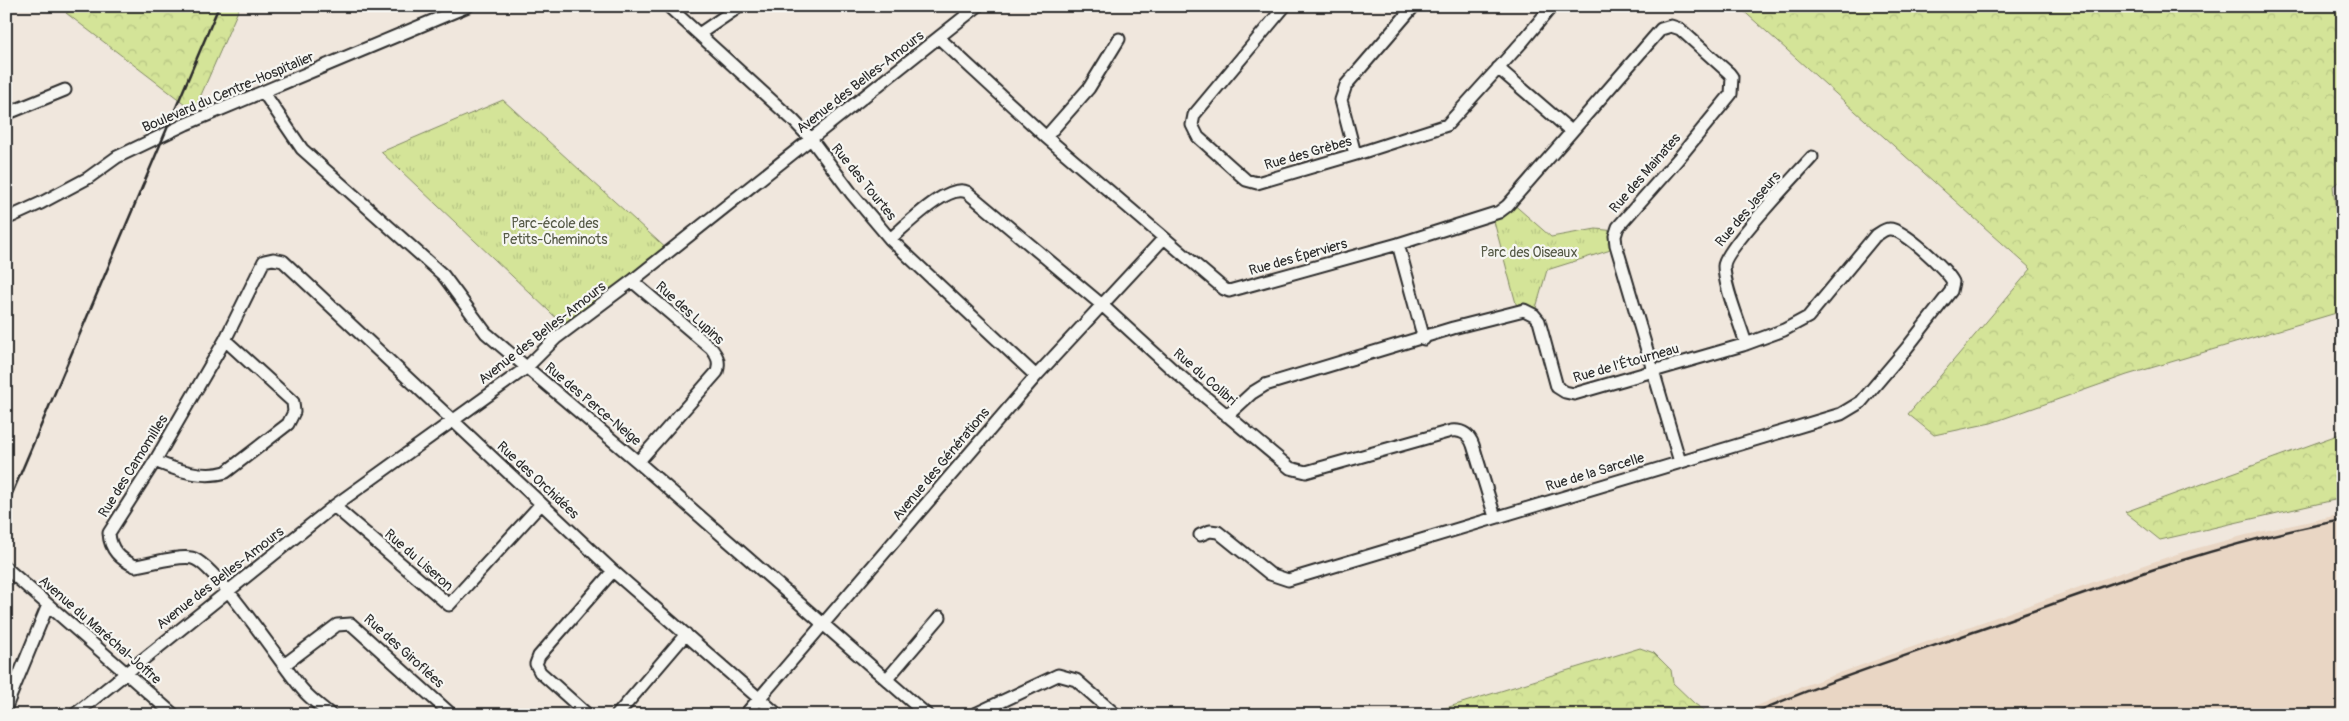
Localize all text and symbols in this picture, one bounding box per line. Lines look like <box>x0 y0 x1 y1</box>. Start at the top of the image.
street label: Avenue des Belles-Amours <box>793 27 928 137</box>
street label: Boulevard du Centre-Hospitalier <box>140 48 316 136</box>
street label: Rue des Mainates <box>1606 129 1685 216</box>
street label: Rue des Grèbes <box>1262 132 1354 174</box>
street label: Rue des Tourtes <box>828 140 901 224</box>
street label: Rue des Jaseurs <box>1712 167 1785 250</box>
park label: Parc-école des Petits-Cheminots <box>503 215 608 248</box>
street label: Rue des Éperviers <box>1247 234 1350 279</box>
park label: Parc des Oiseaux <box>1481 244 1577 261</box>
street label: Avenue des Belles-Amours <box>475 278 610 388</box>
street label: Rue des Lupins <box>652 278 728 349</box>
street label: Rue de l'Étourneau <box>1571 339 1681 386</box>
street label: Rue du Colibri <box>1170 345 1241 409</box>
street label: Rue des Perce-Neige <box>541 359 645 449</box>
street label: Avenue des Générations <box>889 404 994 524</box>
street label: Rue des Camomilles <box>95 411 172 520</box>
street label: Rue des Orchidées <box>493 438 583 523</box>
street label: Rue de la Sarcelle <box>1544 449 1646 495</box>
street label: Avenue des Belles-Amours <box>153 523 288 633</box>
street label: Rue du Liseron <box>381 526 457 595</box>
street label: Avenue du Maréchal-Joffre <box>35 572 165 688</box>
street label: Rue des Giroflées <box>360 611 448 692</box>

